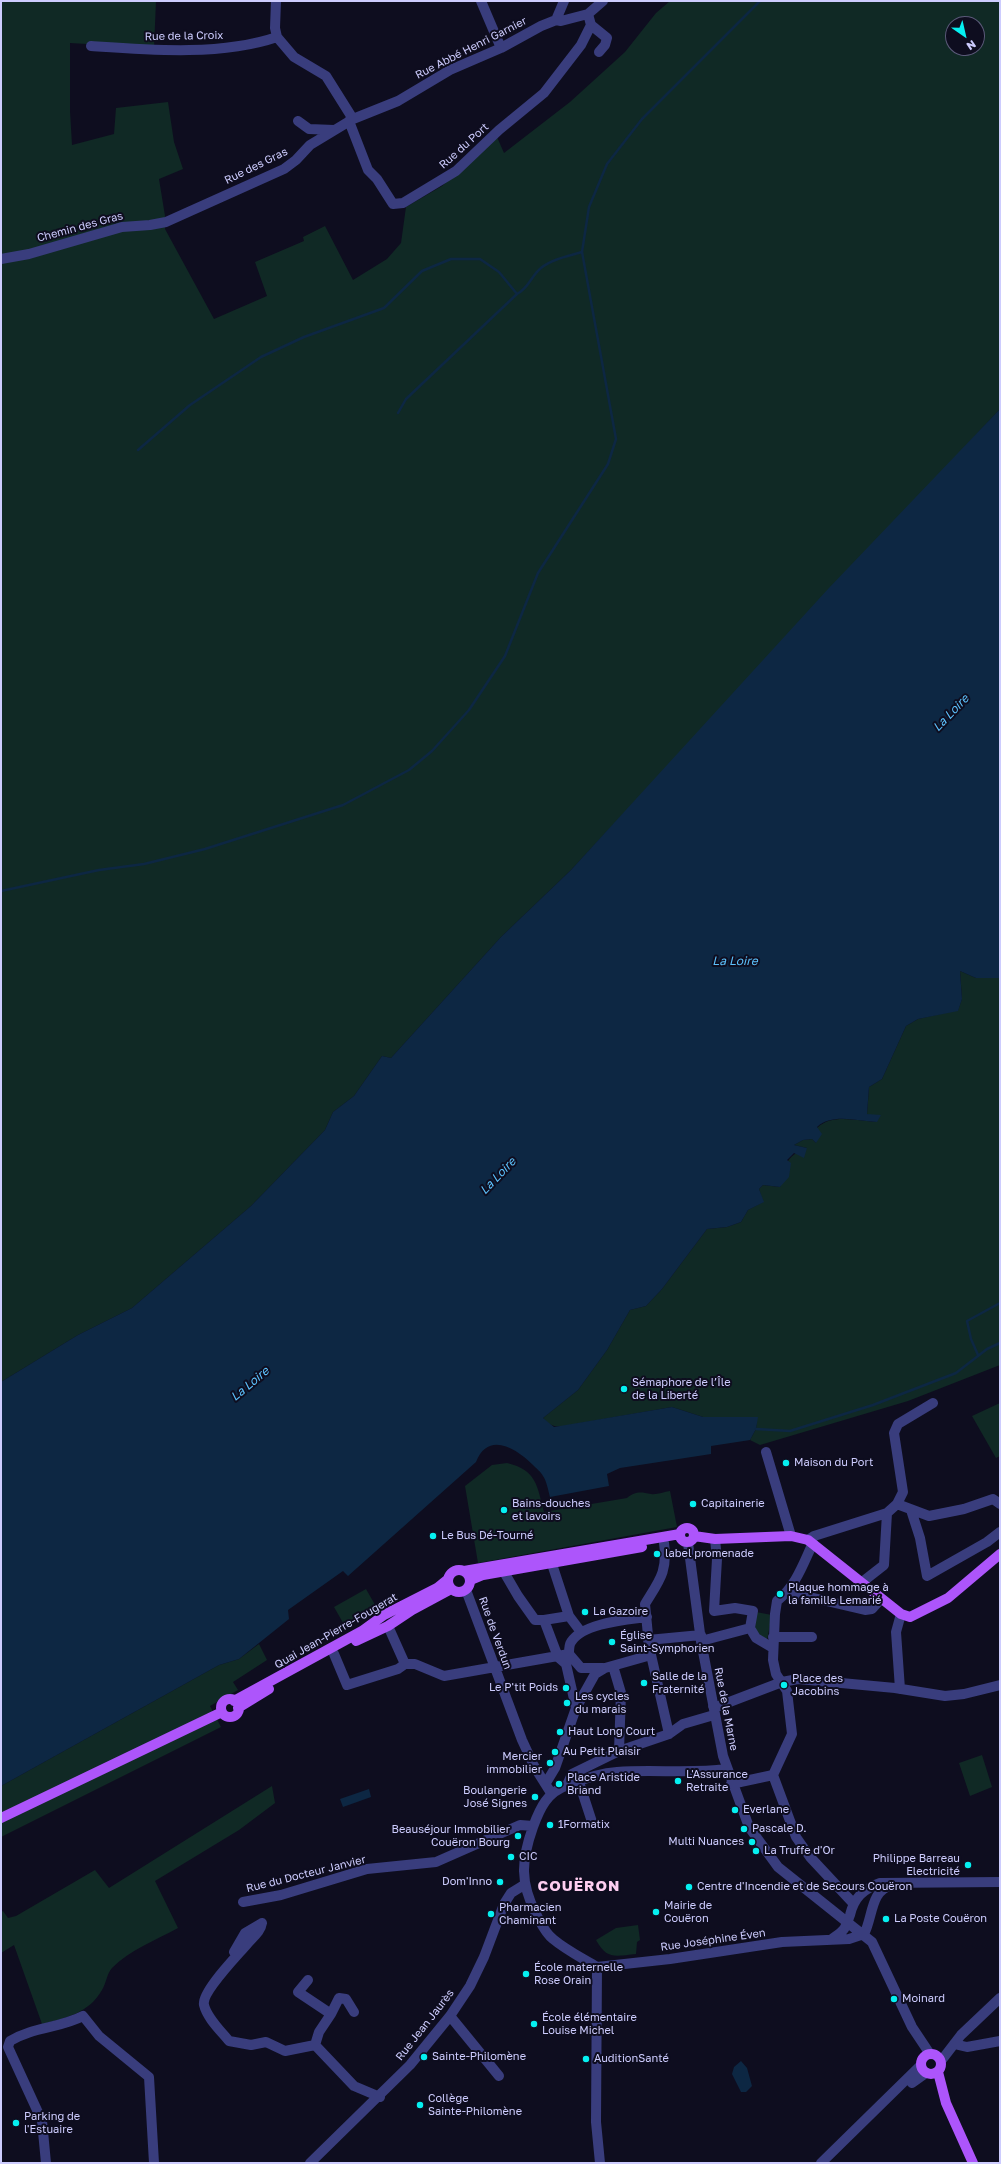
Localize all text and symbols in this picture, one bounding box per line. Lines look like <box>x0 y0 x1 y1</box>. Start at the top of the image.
street label: Rue Abbé Henri Garnier <box>413 14 529 82</box>
north arrow <box>945 16 985 56</box>
street label: Rue de la Croix <box>145 29 223 43</box>
text: N <box>964 38 979 53</box>
street label: Rue du Port <box>437 120 491 172</box>
street label: Rue des Gras <box>222 145 290 187</box>
street label: Chemin des Gras <box>36 209 124 245</box>
water label: La Loire <box>930 692 972 734</box>
water label: La Loire <box>712 954 758 968</box>
water label: La Loire <box>477 1155 519 1197</box>
water label: La Loire <box>228 1364 272 1404</box>
place label: Sémaphore de l’Île de la Liberté <box>632 1376 731 1402</box>
marker: Sémaphore de l’Île de la Liberté <box>619 1384 629 1394</box>
place label: Maison du Port <box>794 1456 873 1470</box>
marker: Maison du Port <box>781 1458 791 1468</box>
place label: Bains-douches et lavoirs <box>512 1497 590 1523</box>
place label: Capitainerie <box>701 1497 765 1511</box>
marker: Capitainerie <box>688 1499 698 1509</box>
marker: Bains-douches et lavoirs <box>499 1505 509 1515</box>
place label: Le Bus Dé-Tourné <box>441 1529 533 1543</box>
marker: Le Bus Dé-Tourné <box>428 1531 438 1541</box>
place label: label promenade <box>665 1547 754 1561</box>
marker: label promenade <box>652 1549 662 1559</box>
place label: Plaque hommage à la famille Lemarié <box>788 1581 889 1607</box>
marker: Plaque hommage à la famille Lemarié <box>775 1589 785 1599</box>
street label: Quai Jean-Pierre-Fougerat <box>272 1590 400 1672</box>
street label: Rue de Verdun <box>476 1595 514 1671</box>
place label: La Gazoire <box>593 1605 648 1619</box>
marker: La Gazoire <box>580 1607 590 1617</box>
place label: Église Saint-Symphorien <box>620 1629 715 1655</box>
marker: Église Saint-Symphorien <box>607 1637 617 1647</box>
street label: Rue de la Marne <box>711 1666 741 1752</box>
place label: Salle de la Fraternité <box>652 1670 707 1696</box>
place label: Place des Jacobins <box>792 1672 843 1698</box>
marker: Salle de la Fraternité <box>639 1678 649 1688</box>
marker: Place des Jacobins <box>779 1680 789 1690</box>
place label: Le P'tit Poids <box>489 1681 558 1695</box>
marker: Le P'tit Poids <box>561 1683 571 1693</box>
place label: Les cycles du marais <box>575 1690 629 1716</box>
marker: Les cycles du marais <box>562 1698 572 1708</box>
place label: Haut Long Court <box>568 1725 655 1739</box>
marker: Haut Long Court <box>555 1727 565 1737</box>
place label: Au Petit Plaisir <box>563 1745 640 1759</box>
marker: Au Petit Plaisir <box>550 1747 560 1757</box>
place label: Mercier immobilier <box>486 1750 542 1776</box>
marker: Mercier immobilier <box>545 1758 555 1768</box>
place label: L'Assurance Retraite <box>686 1768 748 1794</box>
place label: Place Aristide Briand <box>567 1771 640 1797</box>
marker: L'Assurance Retraite <box>673 1776 683 1786</box>
marker: Place Aristide Briand <box>554 1779 564 1789</box>
place label: Boulangerie José Signes <box>463 1784 527 1810</box>
marker: Boulangerie José Signes <box>530 1792 540 1802</box>
place label: Everlane <box>743 1803 789 1817</box>
marker: Everlane <box>730 1805 740 1815</box>
place label: 1Formatix <box>558 1818 610 1832</box>
marker: 1Formatix <box>545 1820 555 1830</box>
place label: Pascale D. <box>752 1822 807 1836</box>
place label: Beauséjour Immobilier Couëron Bourg <box>392 1823 510 1849</box>
marker: Pascale D. <box>739 1824 749 1834</box>
marker: Beauséjour Immobilier Couëron Bourg <box>513 1831 523 1841</box>
place label: Multi Nuances <box>668 1835 744 1849</box>
marker: Multi Nuances <box>747 1837 757 1847</box>
place label: La Truffe d'Or <box>764 1844 835 1858</box>
marker: La Truffe d'Or <box>751 1846 761 1856</box>
place label: CIC <box>519 1850 537 1864</box>
marker: CIC <box>506 1852 516 1862</box>
place label: Philippe Barreau Electricité <box>873 1852 960 1878</box>
street label: Rue du Docteur Janvier <box>245 1853 367 1895</box>
marker: Philippe Barreau Electricité <box>963 1860 973 1870</box>
place label: Dom'Inno <box>442 1875 492 1889</box>
marker: Dom'Inno <box>495 1877 505 1887</box>
district label: COUËRON <box>538 1877 620 1895</box>
place label: Centre d'Incendie et de Secours Couëron <box>697 1880 912 1894</box>
marker: Centre d'Incendie et de Secours Couëron <box>684 1882 694 1892</box>
place label: Mairie de Couëron <box>664 1899 712 1925</box>
place label: Pharmacien Chaminant <box>499 1901 562 1927</box>
marker: Mairie de Couëron <box>651 1907 661 1917</box>
marker: Pharmacien Chaminant <box>486 1909 496 1919</box>
place label: La Poste Couëron <box>894 1912 987 1926</box>
marker: La Poste Couëron <box>881 1914 891 1924</box>
street label: Rue Joséphine Éven <box>660 1926 766 1954</box>
place label: École maternelle Rose Orain <box>534 1961 623 1987</box>
marker: École maternelle Rose Orain <box>521 1969 531 1979</box>
street label: Rue Jean Jaurès <box>393 1987 457 2063</box>
place label: Moinard <box>902 1992 945 2006</box>
marker: Moinard <box>889 1994 899 2004</box>
place label: École élémentaire Louise Michel <box>542 2011 637 2037</box>
marker: École élémentaire Louise Michel <box>529 2019 539 2029</box>
place label: Sainte-Philomène <box>432 2050 526 2064</box>
marker: Sainte-Philomène <box>419 2052 429 2062</box>
place label: AuditionSanté <box>594 2052 669 2066</box>
marker: AuditionSanté <box>581 2054 591 2064</box>
place label: Collège Sainte-Philomène <box>428 2092 522 2118</box>
marker: Collège Sainte-Philomène <box>415 2100 425 2110</box>
place label: Parking de l'Estuaire <box>24 2110 80 2136</box>
marker: Parking de l'Estuaire <box>11 2118 21 2128</box>

